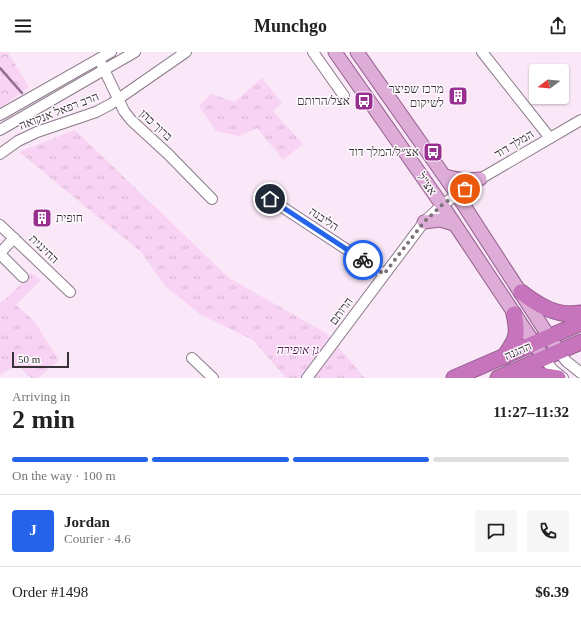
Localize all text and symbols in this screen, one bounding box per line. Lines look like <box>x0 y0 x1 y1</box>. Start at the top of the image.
icon: menu <box>12 15 34 37</box>
icon: share <box>547 15 569 37</box>
text: Munchgo <box>254 16 327 36</box>
north arrow <box>529 64 569 104</box>
map controls <box>529 64 569 104</box>
place label: מרכז שפיצר לשיקום <box>389 82 444 110</box>
building icon: מרכז שפיצר לשיקום <box>447 85 469 107</box>
street label: הרב רפאל אנקואה <box>17 89 101 133</box>
bus stop icon: אצל/הרותם <box>353 90 375 112</box>
place label: אצל/הרותם <box>297 94 350 108</box>
street label: ברוך כהן <box>137 106 175 144</box>
street label: המלך דוד <box>492 127 536 161</box>
bus stop icon: אצ״ל/המלך דוד <box>422 141 444 163</box>
place label: אצ״ל/המלך דוד <box>349 145 419 159</box>
street label: אצ"ל <box>414 169 440 198</box>
pin <box>448 172 482 206</box>
icon: bag <box>454 178 476 200</box>
pin <box>253 182 287 216</box>
icon: home <box>259 188 281 210</box>
street label: הליבנה <box>307 204 341 234</box>
building icon: חופית <box>31 207 53 229</box>
place label: חופית <box>56 211 83 225</box>
street label: החיננית <box>26 232 62 266</box>
courier <box>343 240 383 280</box>
icon: bike <box>352 249 374 271</box>
street label: הרותם <box>326 294 356 327</box>
street label: ההגנה <box>502 339 534 363</box>
park label: גן אופירה <box>277 343 319 357</box>
scale bar <box>12 350 69 369</box>
text: 50 m <box>18 353 40 365</box>
text: Arriving in <box>12 389 70 404</box>
text: 11:27–11:32 <box>493 404 569 420</box>
text: 2 min <box>12 405 75 434</box>
text: On the way · 100 m <box>12 468 116 483</box>
button: chat <box>475 510 517 552</box>
button: phone <box>527 510 569 552</box>
text: Jordan <box>64 514 110 530</box>
text: J <box>29 522 37 538</box>
text: Courier · 4.6 <box>64 531 131 546</box>
text: Order #1498 <box>12 584 88 600</box>
text: $6.39 <box>535 584 569 600</box>

